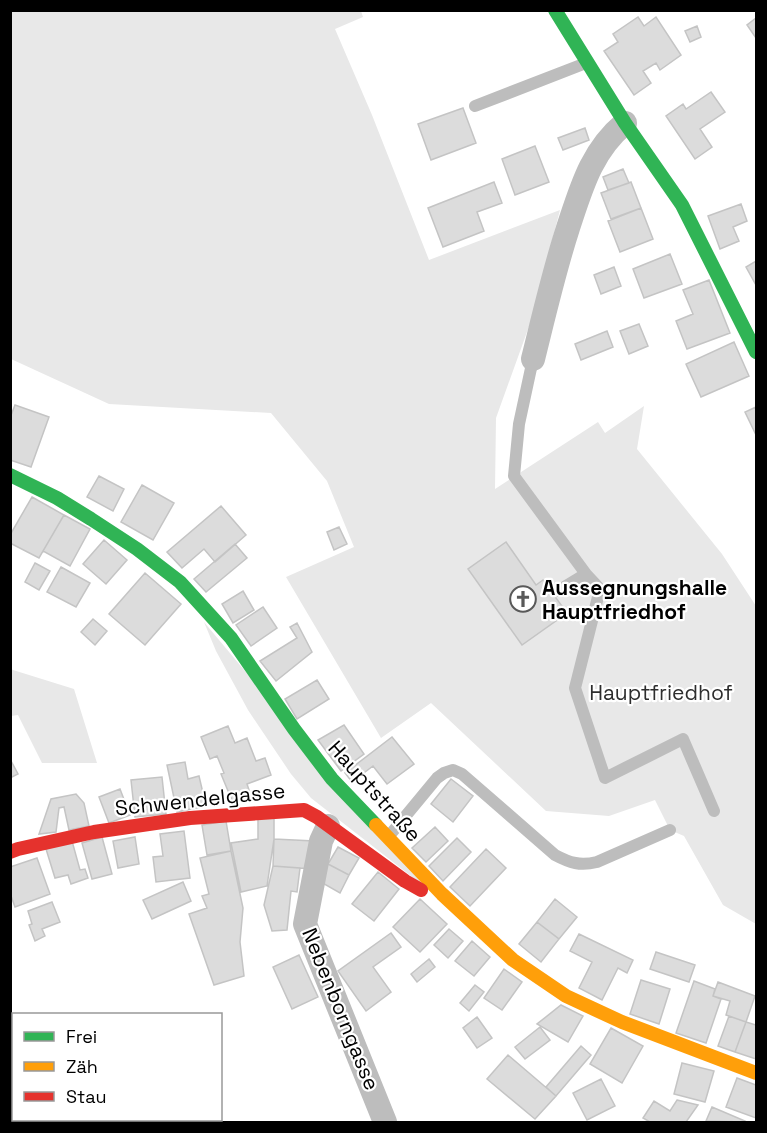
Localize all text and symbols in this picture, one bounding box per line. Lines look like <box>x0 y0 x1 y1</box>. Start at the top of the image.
place label: Aussegnungshalle Hauptfriedhof <box>542 574 727 625</box>
church icon: Aussegnungshalle Hauptfriedhof <box>508 584 538 614</box>
park label: Hauptfriedhof <box>589 679 733 706</box>
street label: Hauptstraße <box>322 735 428 847</box>
street label: Schwendelgasse <box>113 777 287 821</box>
street label: Nebenborngasse <box>296 924 386 1094</box>
legend <box>12 1013 222 1121</box>
text: Frei <box>66 1025 97 1048</box>
text: Zäh <box>66 1055 98 1078</box>
text: Stau <box>66 1085 106 1108</box>

